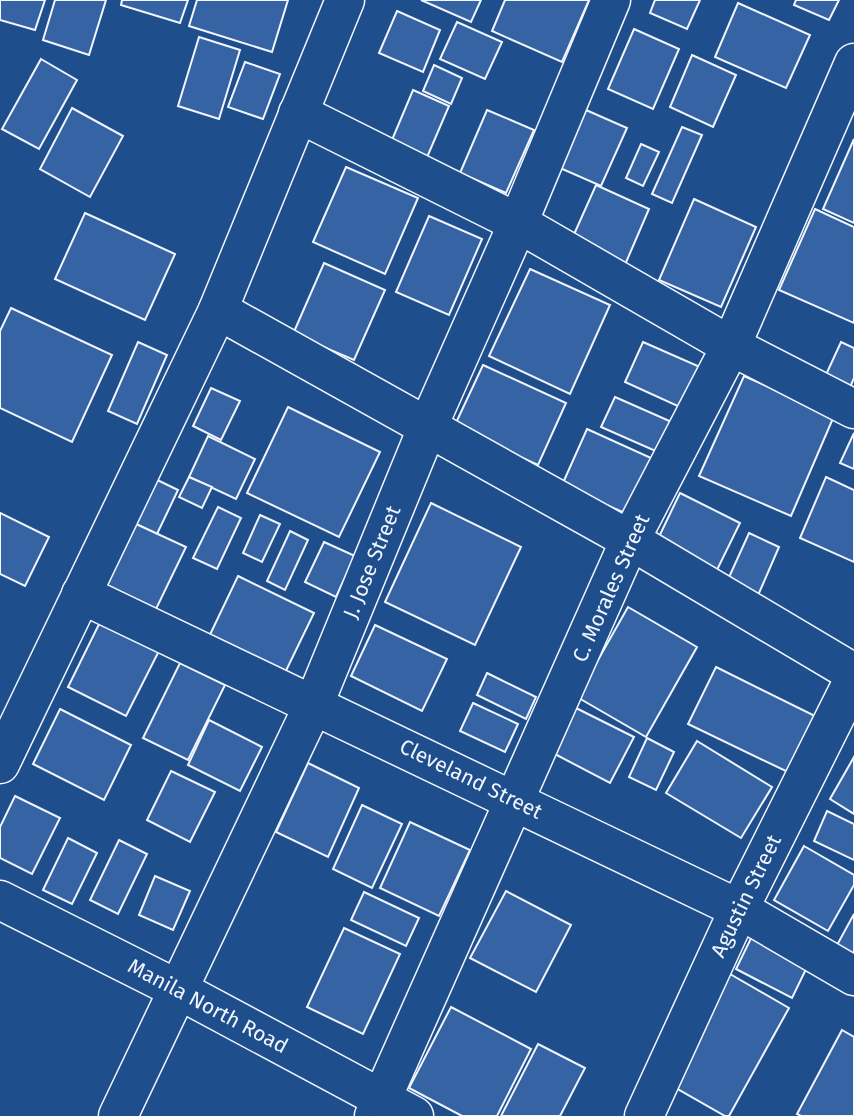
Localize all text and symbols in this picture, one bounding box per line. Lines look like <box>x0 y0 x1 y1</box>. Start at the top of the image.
street label: J. Jose Street <box>338 501 407 622</box>
street label: C. Morales Street <box>567 510 655 666</box>
street label: Cleveland Street <box>395 733 547 825</box>
street label: Agustin Street <box>705 830 787 962</box>
street label: Manila North Road <box>123 953 293 1059</box>

